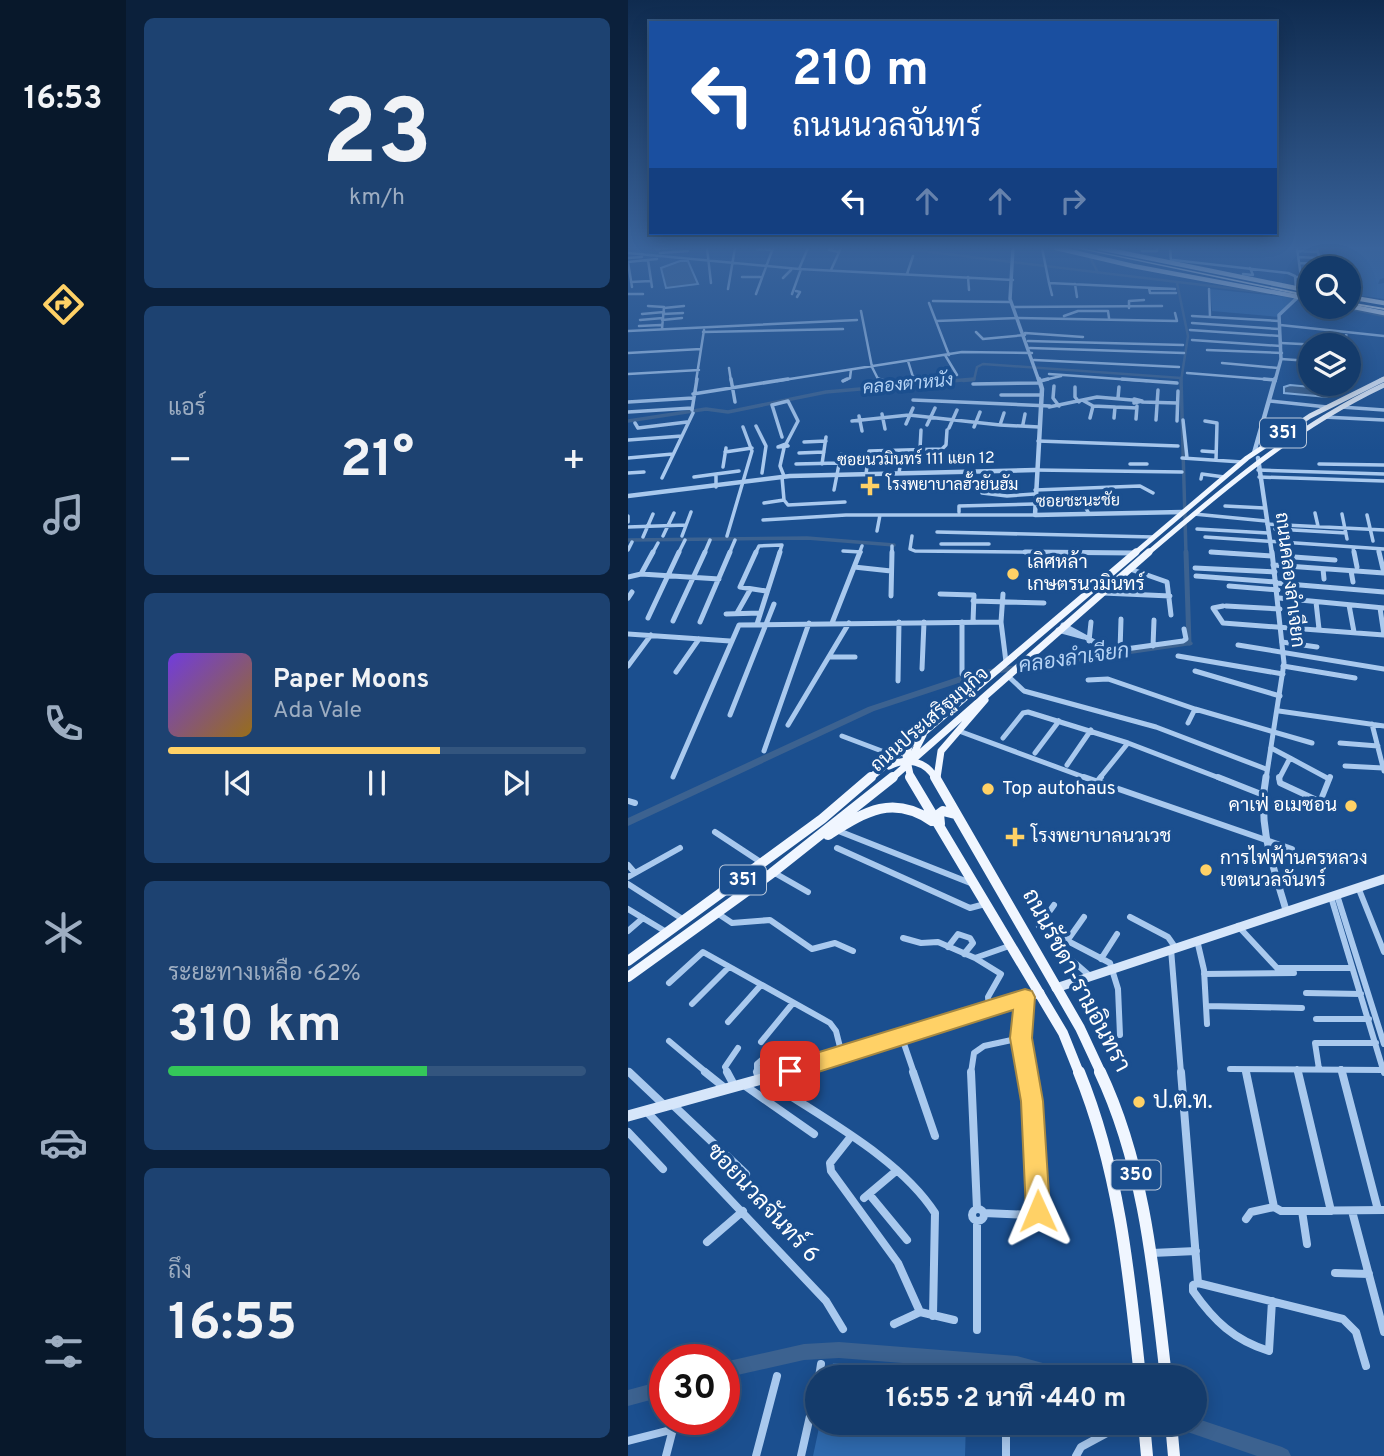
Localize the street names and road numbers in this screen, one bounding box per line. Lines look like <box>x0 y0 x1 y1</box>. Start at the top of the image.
road number: 351 <box>1260 418 1306 447</box>
street label: ซอยนวมินทร์ 111 แยก 12 <box>837 445 995 471</box>
street label: ซอยชะนะชัย <box>1036 489 1120 513</box>
street label: ถนนคลองลำเจียก <box>1269 511 1311 649</box>
street label: ถนนประเสริฐมนูกิจ <box>866 662 994 778</box>
road number: 351 <box>720 866 766 894</box>
street label: ถนนรัชดา-รามอินทรา <box>1014 883 1137 1078</box>
street label: ซอยนวลจันทร์ 6 <box>699 1135 828 1270</box>
road number: 350 <box>1112 1160 1160 1190</box>

